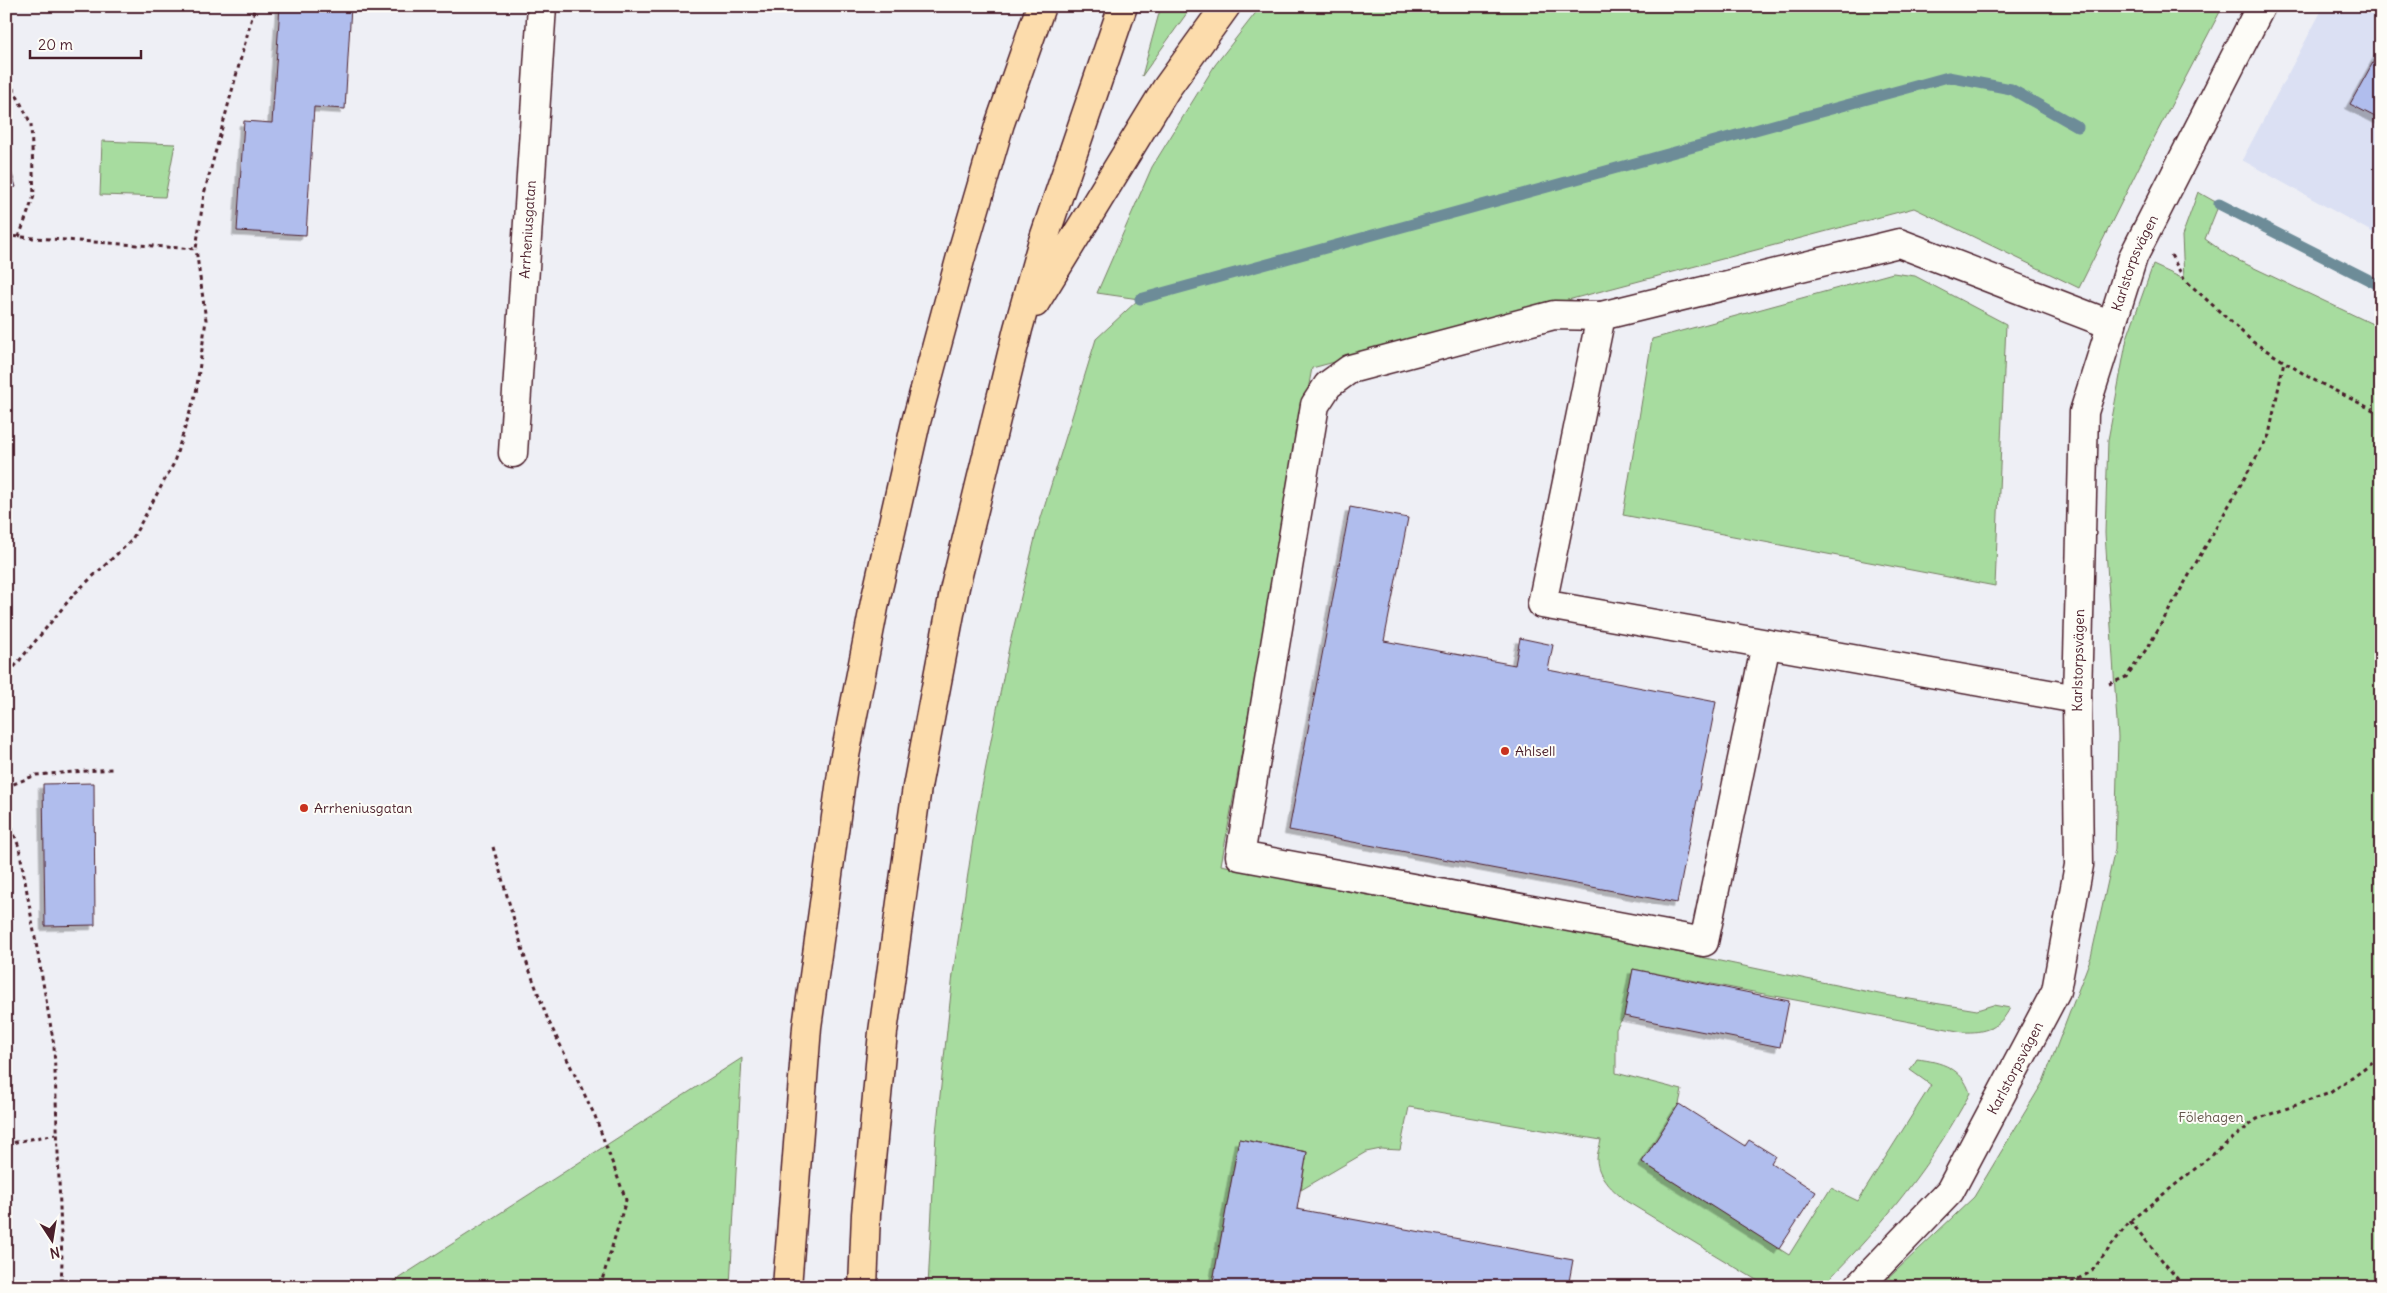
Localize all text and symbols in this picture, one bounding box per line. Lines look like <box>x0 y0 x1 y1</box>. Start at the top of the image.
scale bar <box>30 28 141 60</box>
text: 20 m <box>38 35 73 54</box>
street label: Arrheniusgatan <box>515 180 540 279</box>
street label: Karlstorpsvägen <box>2107 212 2162 313</box>
street label: Karlstorpsvägen <box>2068 609 2088 712</box>
place label: Ahlsell <box>1515 742 1555 760</box>
marker: Ahlsell <box>1499 745 1511 757</box>
place label: Arrheniusgatan <box>314 799 412 817</box>
marker: Arrheniusgatan <box>298 802 310 814</box>
street label: Karlstorpsvägen <box>1983 1019 2047 1118</box>
park label: Fölehagen <box>2178 1108 2244 1126</box>
north arrow <box>28 1216 78 1266</box>
text: N <box>48 1243 61 1263</box>

